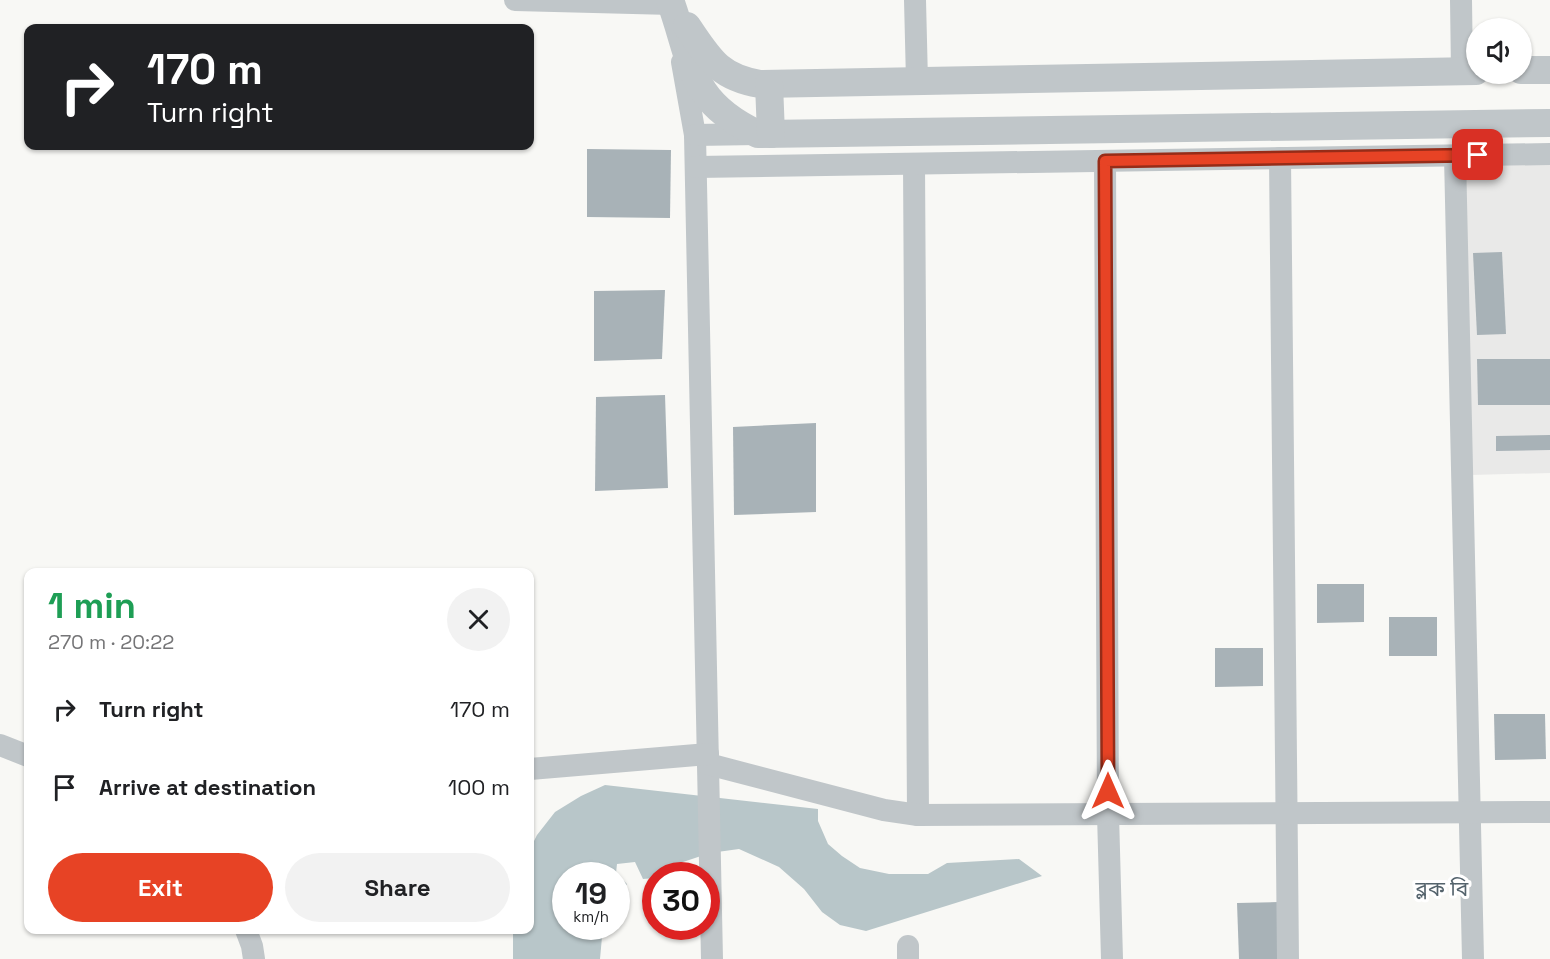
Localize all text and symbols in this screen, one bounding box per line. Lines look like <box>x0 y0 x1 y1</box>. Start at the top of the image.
map controls <box>1466 18 1532 84</box>
button: sound <box>1466 18 1532 84</box>
text: 170 m <box>147 43 263 96</box>
icon: right <box>48 48 126 126</box>
text: Turn right <box>147 95 274 130</box>
pin <box>1452 129 1503 180</box>
icon: arrive <box>1461 138 1494 171</box>
text: 1 min <box>48 583 136 629</box>
button: close <box>447 588 510 651</box>
text: 270 m · 20:22 <box>48 629 174 655</box>
icon: right <box>48 693 81 726</box>
text: Turn right <box>99 695 204 723</box>
text: 170 m <box>450 695 510 723</box>
position arrow <box>1076 759 1140 823</box>
icon: arrive <box>48 771 81 804</box>
text: Arrive at destination <box>99 773 316 801</box>
text: 100 m <box>448 773 510 801</box>
button: Exit <box>48 853 273 922</box>
button: Share <box>285 853 510 922</box>
speed limit sign: 30 <box>642 862 720 940</box>
text: 19 <box>575 874 607 913</box>
district label: ব্লক বি <box>1415 875 1469 902</box>
text: km/h <box>573 907 609 926</box>

